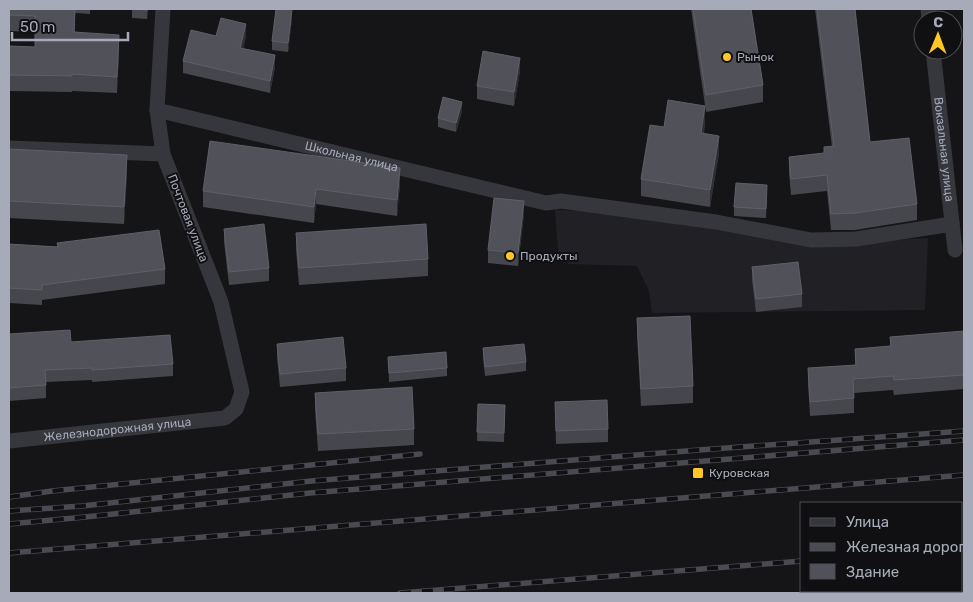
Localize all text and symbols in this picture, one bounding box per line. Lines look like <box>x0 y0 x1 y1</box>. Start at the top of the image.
scale bar <box>12 10 129 42</box>
north arrow <box>913 10 963 60</box>
text: С <box>933 14 943 31</box>
text: 50 m <box>20 18 55 36</box>
place label: Рынок <box>737 50 774 64</box>
marker: Рынок <box>721 51 733 63</box>
street label: Вокзальная улица <box>931 96 957 202</box>
street label: Школьная улица <box>303 139 400 174</box>
street label: Почтовая улица <box>165 172 211 264</box>
place label: Продукты <box>520 249 577 263</box>
marker: Продукты <box>504 250 516 262</box>
street label: Железнодорожная улица <box>43 415 192 444</box>
marker: Куровская <box>691 466 705 480</box>
place label: Куровская <box>709 466 770 480</box>
legend <box>800 502 963 592</box>
text: Улица <box>846 513 889 531</box>
text: Железная дорога <box>846 538 973 556</box>
text: Здание <box>846 563 899 581</box>

